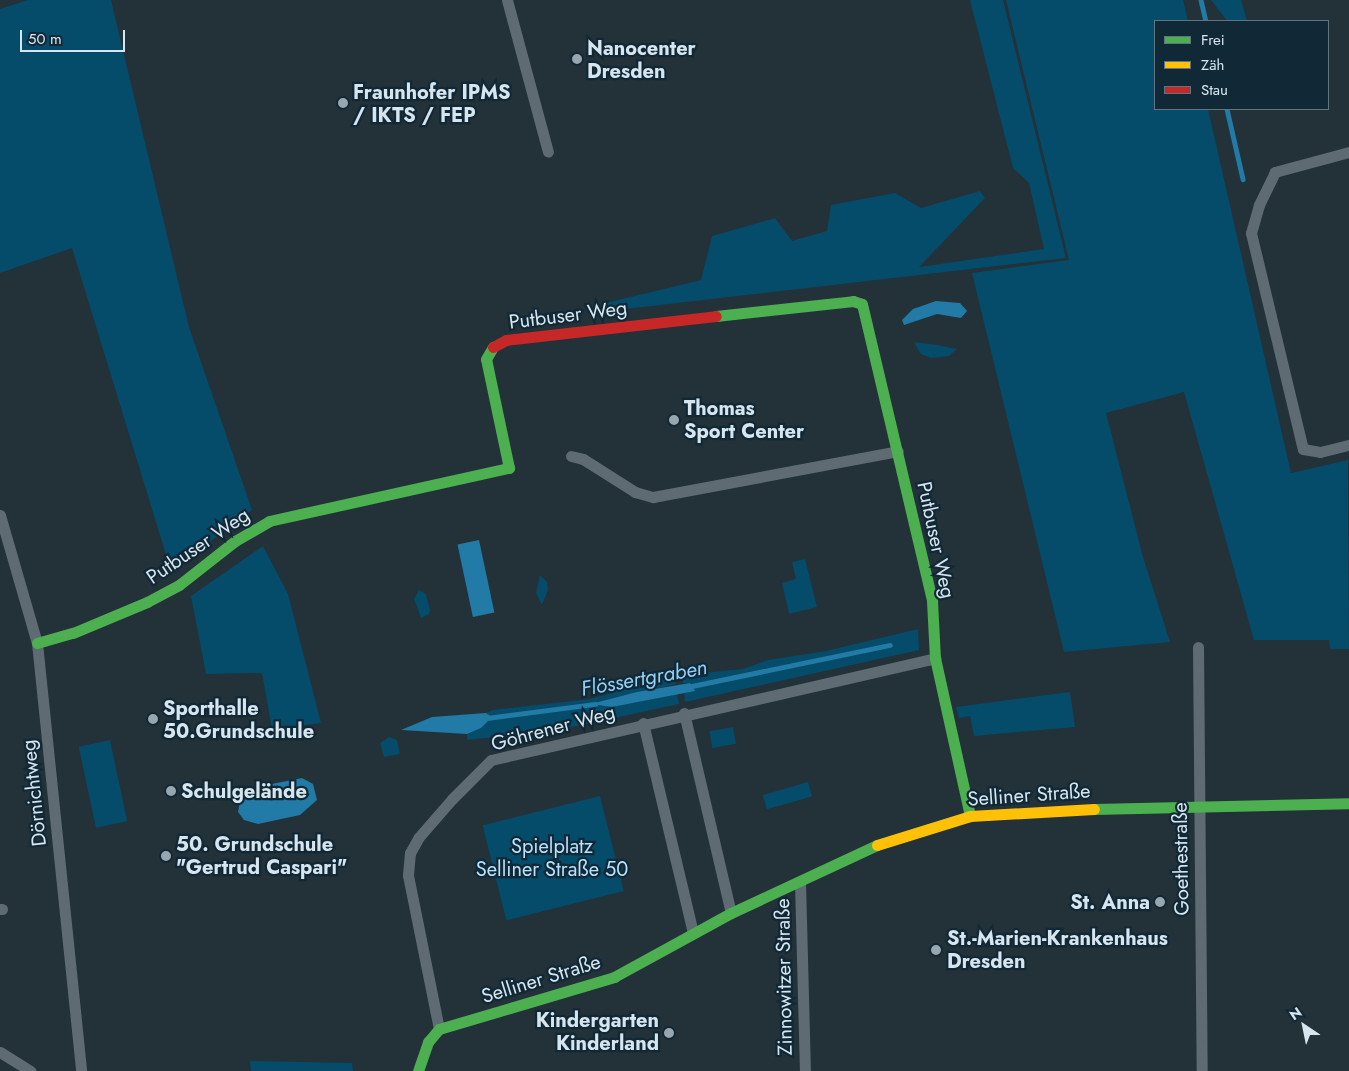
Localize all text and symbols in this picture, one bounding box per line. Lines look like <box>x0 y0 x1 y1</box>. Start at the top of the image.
scale bar <box>22 20 128 52</box>
legend <box>1154 20 1329 110</box>
text: 50 m <box>28 28 62 50</box>
text: Frei <box>1201 29 1225 51</box>
place label: Nanocenter Dresden <box>587 36 696 83</box>
marker: Nanocenter Dresden <box>571 53 583 65</box>
text: Zäh <box>1201 54 1224 76</box>
text: Stau <box>1201 79 1228 101</box>
place label: Fraunhofer IPMS / IKTS / FEP <box>353 80 511 127</box>
marker: Fraunhofer IPMS / IKTS / FEP <box>337 97 349 109</box>
street label: Putbuser Weg <box>508 296 628 334</box>
place label: Thomas Sport Center <box>684 396 804 443</box>
marker: Thomas Sport Center <box>668 414 680 426</box>
street label: Putbuser Weg <box>912 479 960 601</box>
street label: Putbuser Weg <box>142 503 254 589</box>
water label: Flössertgraben <box>579 654 709 702</box>
place label: Sporthalle 50.Grundschule <box>163 696 314 743</box>
street label: Göhrener Weg <box>488 700 618 756</box>
marker: Sporthalle 50.Grundschule <box>147 713 159 725</box>
street label: Dörnichtweg <box>16 739 52 847</box>
place label: Schulgelände <box>181 779 307 803</box>
street label: Selliner Straße <box>967 779 1091 811</box>
marker: Schulgelände <box>165 785 177 797</box>
street label: Goethestraße <box>1168 802 1194 916</box>
place label: 50. Grundschule "Gertrud Caspari" <box>176 832 347 879</box>
park label: Spielplatz Selliner Straße 50 <box>476 834 628 881</box>
marker: 50. Grundschule "Gertrud Caspari" <box>160 850 172 862</box>
place label: St. Anna <box>1070 890 1150 914</box>
marker: St. Anna <box>1154 896 1166 908</box>
street label: Zinnowitzer Straße <box>771 898 797 1056</box>
place label: St.-Marien-Krankenhaus Dresden <box>947 926 1168 973</box>
marker: St.-Marien-Krankenhaus Dresden <box>929 943 943 957</box>
street label: Selliner Straße <box>479 950 603 1008</box>
north arrow <box>1279 1001 1329 1051</box>
text: N <box>1285 1002 1306 1025</box>
place label: Kindergarten Kinderland <box>536 1009 659 1056</box>
marker: Kindergarten Kinderland <box>663 1027 675 1039</box>

